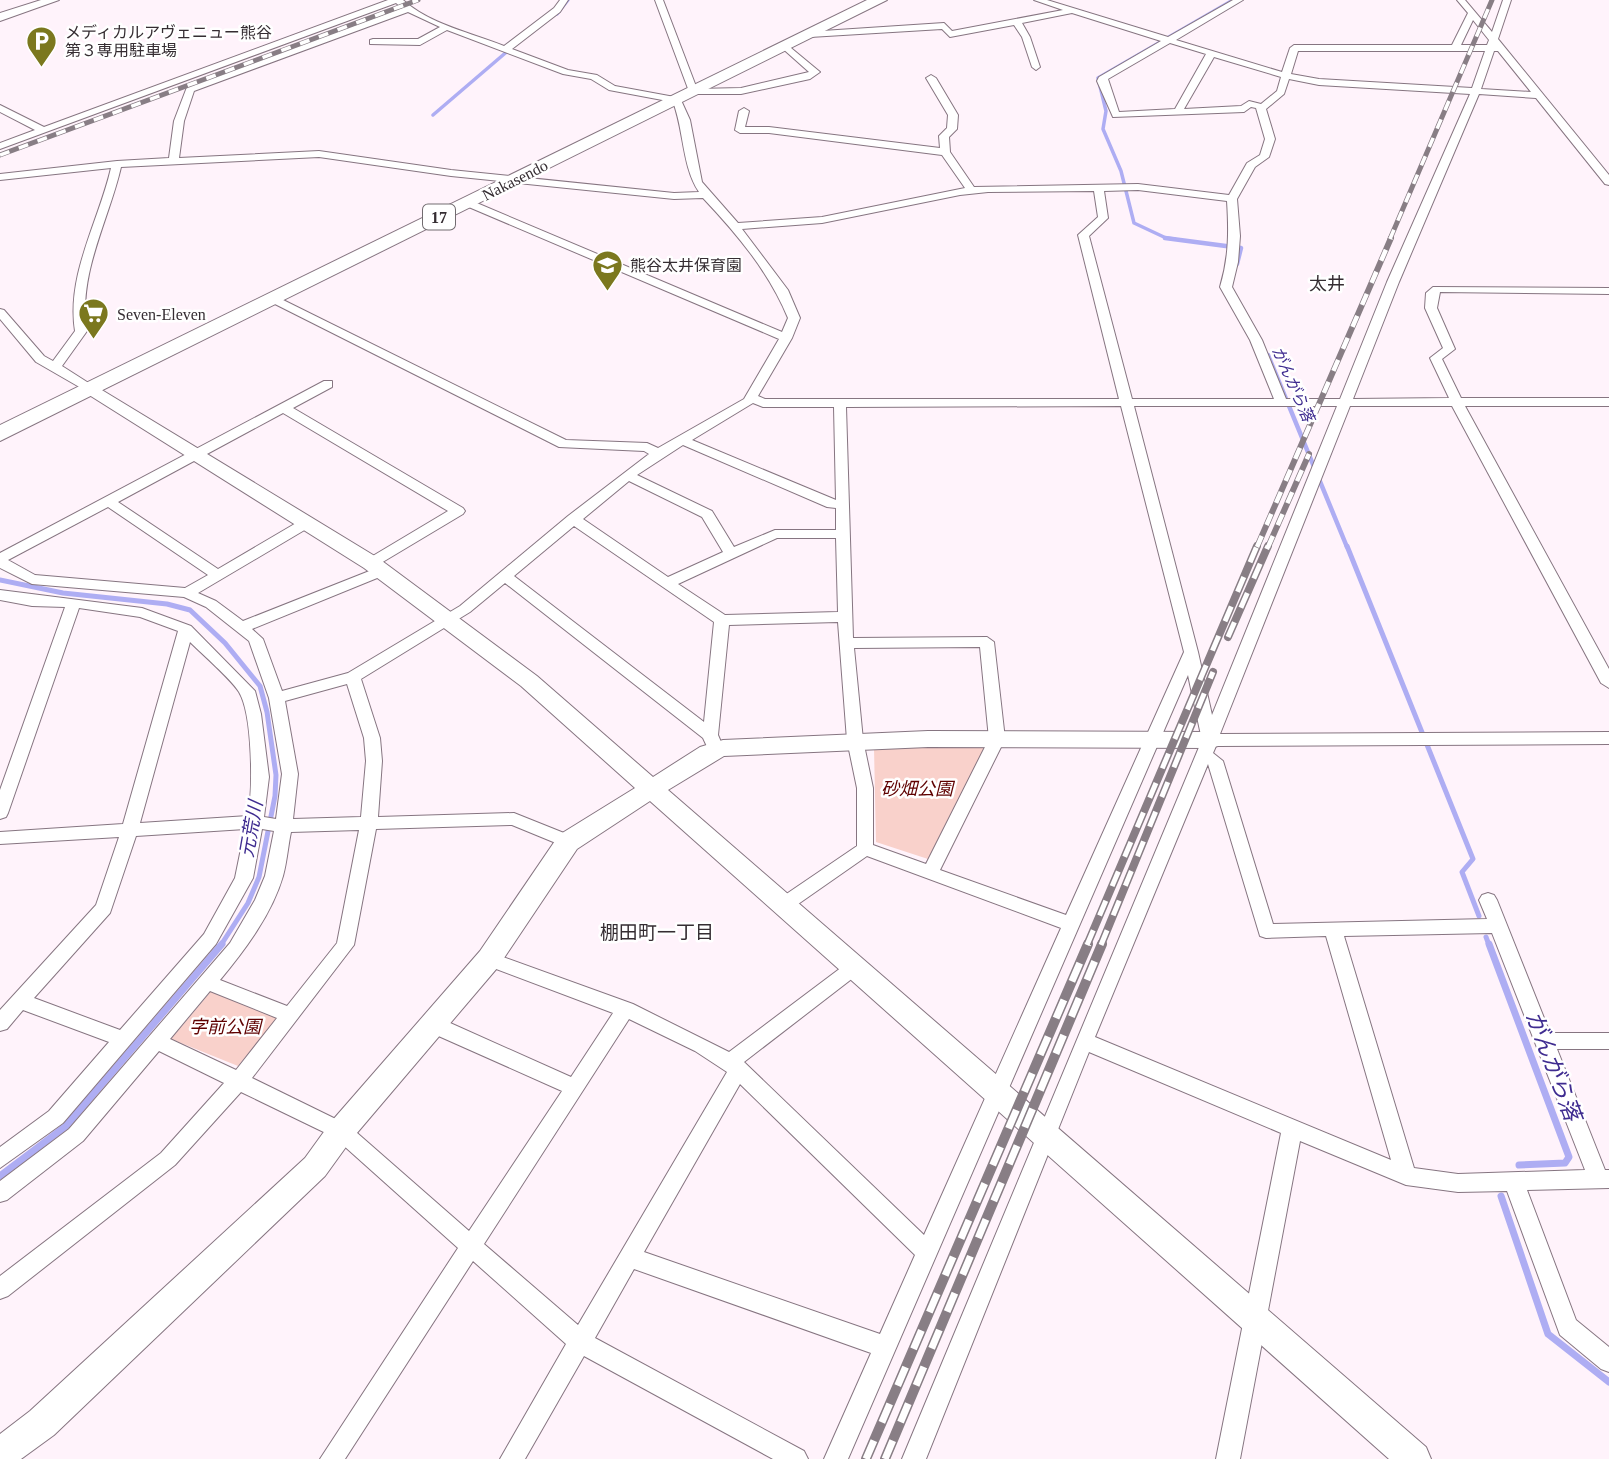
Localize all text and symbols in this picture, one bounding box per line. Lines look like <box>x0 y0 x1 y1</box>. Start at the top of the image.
parking icon: メディカルアヴェニュー熊谷 第３専用駐車場 <box>25 24 59 68</box>
place label: メディカルアヴェニュー熊谷 第３専用駐車場 <box>65 24 272 59</box>
street label: Nakasendo <box>479 156 551 204</box>
road number: 17 <box>423 204 455 230</box>
school or university icon: 熊谷太井保育園 <box>590 248 624 292</box>
place label: 熊谷太井保育園 <box>630 257 742 274</box>
district label: 太井 <box>1309 274 1345 294</box>
supermarket icon: Seven-Eleven <box>77 297 111 341</box>
place label: Seven-Eleven <box>117 306 206 323</box>
water label: がんがら落 <box>1269 344 1318 427</box>
park label: 砂畑公園 <box>881 779 956 799</box>
water label: 元荒川 <box>236 797 267 859</box>
district label: 棚田町一丁目 <box>600 922 714 943</box>
water label: がんがら落 <box>1521 1008 1587 1128</box>
park label: 字前公園 <box>189 1017 264 1037</box>

